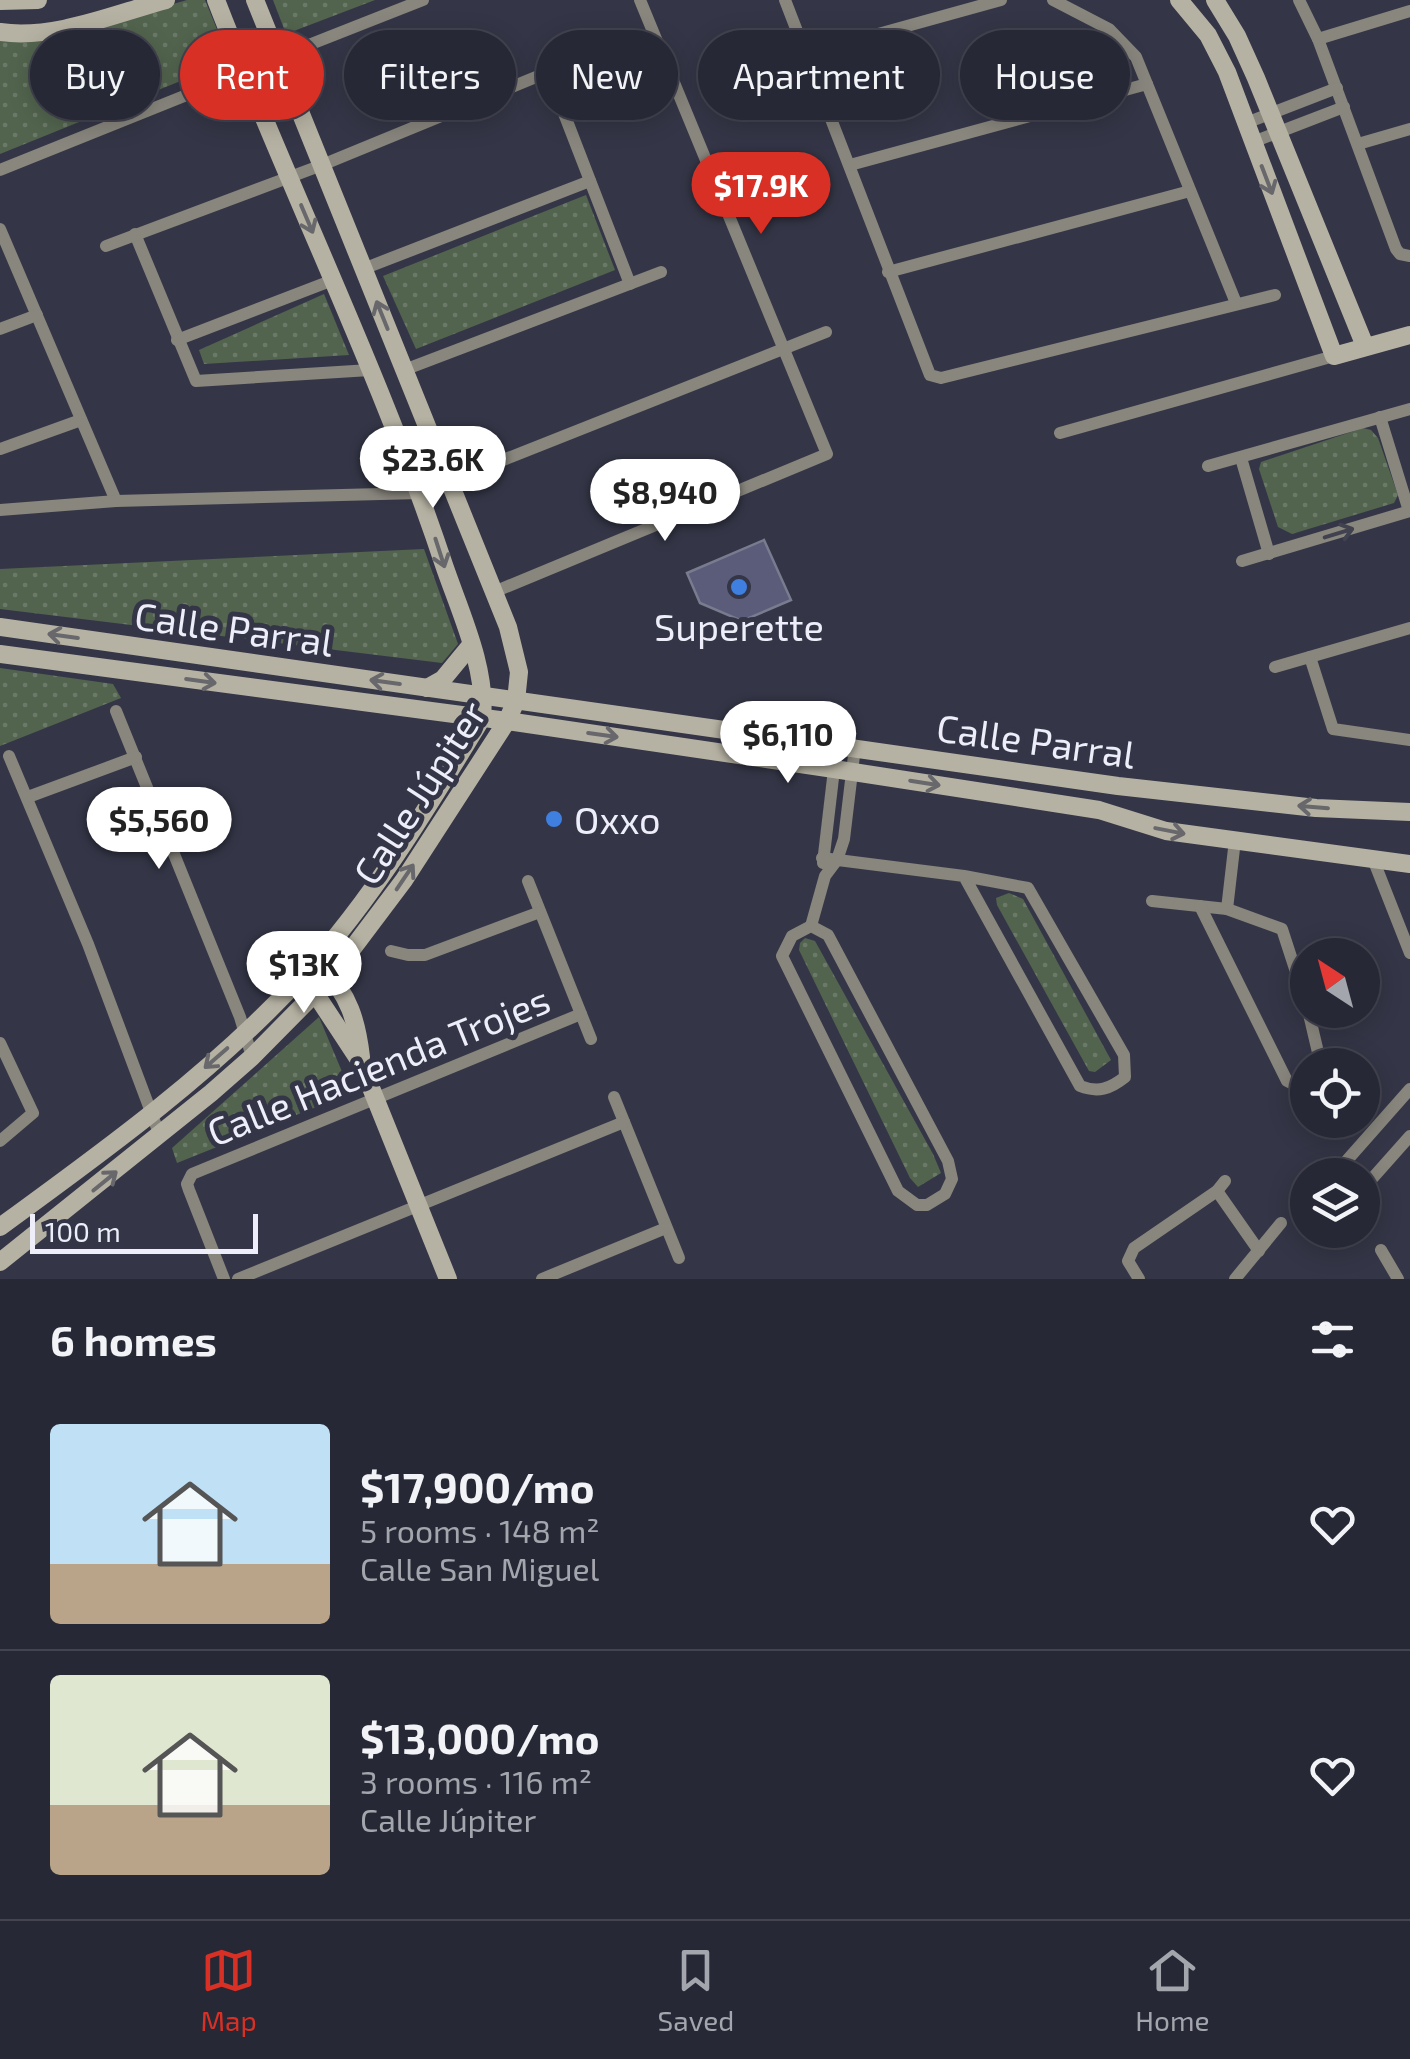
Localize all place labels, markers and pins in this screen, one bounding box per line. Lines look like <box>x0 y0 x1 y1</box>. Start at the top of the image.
pin: $17.9K <box>680 152 842 237</box>
pin: $23.6K <box>352 426 514 511</box>
pin: $8,940 <box>584 459 746 544</box>
marker: Superette <box>728 576 750 598</box>
place label: Superette <box>654 603 824 649</box>
pin: $6,110 <box>707 701 869 786</box>
pin: $5,560 <box>78 787 240 872</box>
place label: Oxxo <box>574 796 661 842</box>
marker: Oxxo <box>543 808 565 830</box>
pin: $13K <box>245 931 363 1016</box>

